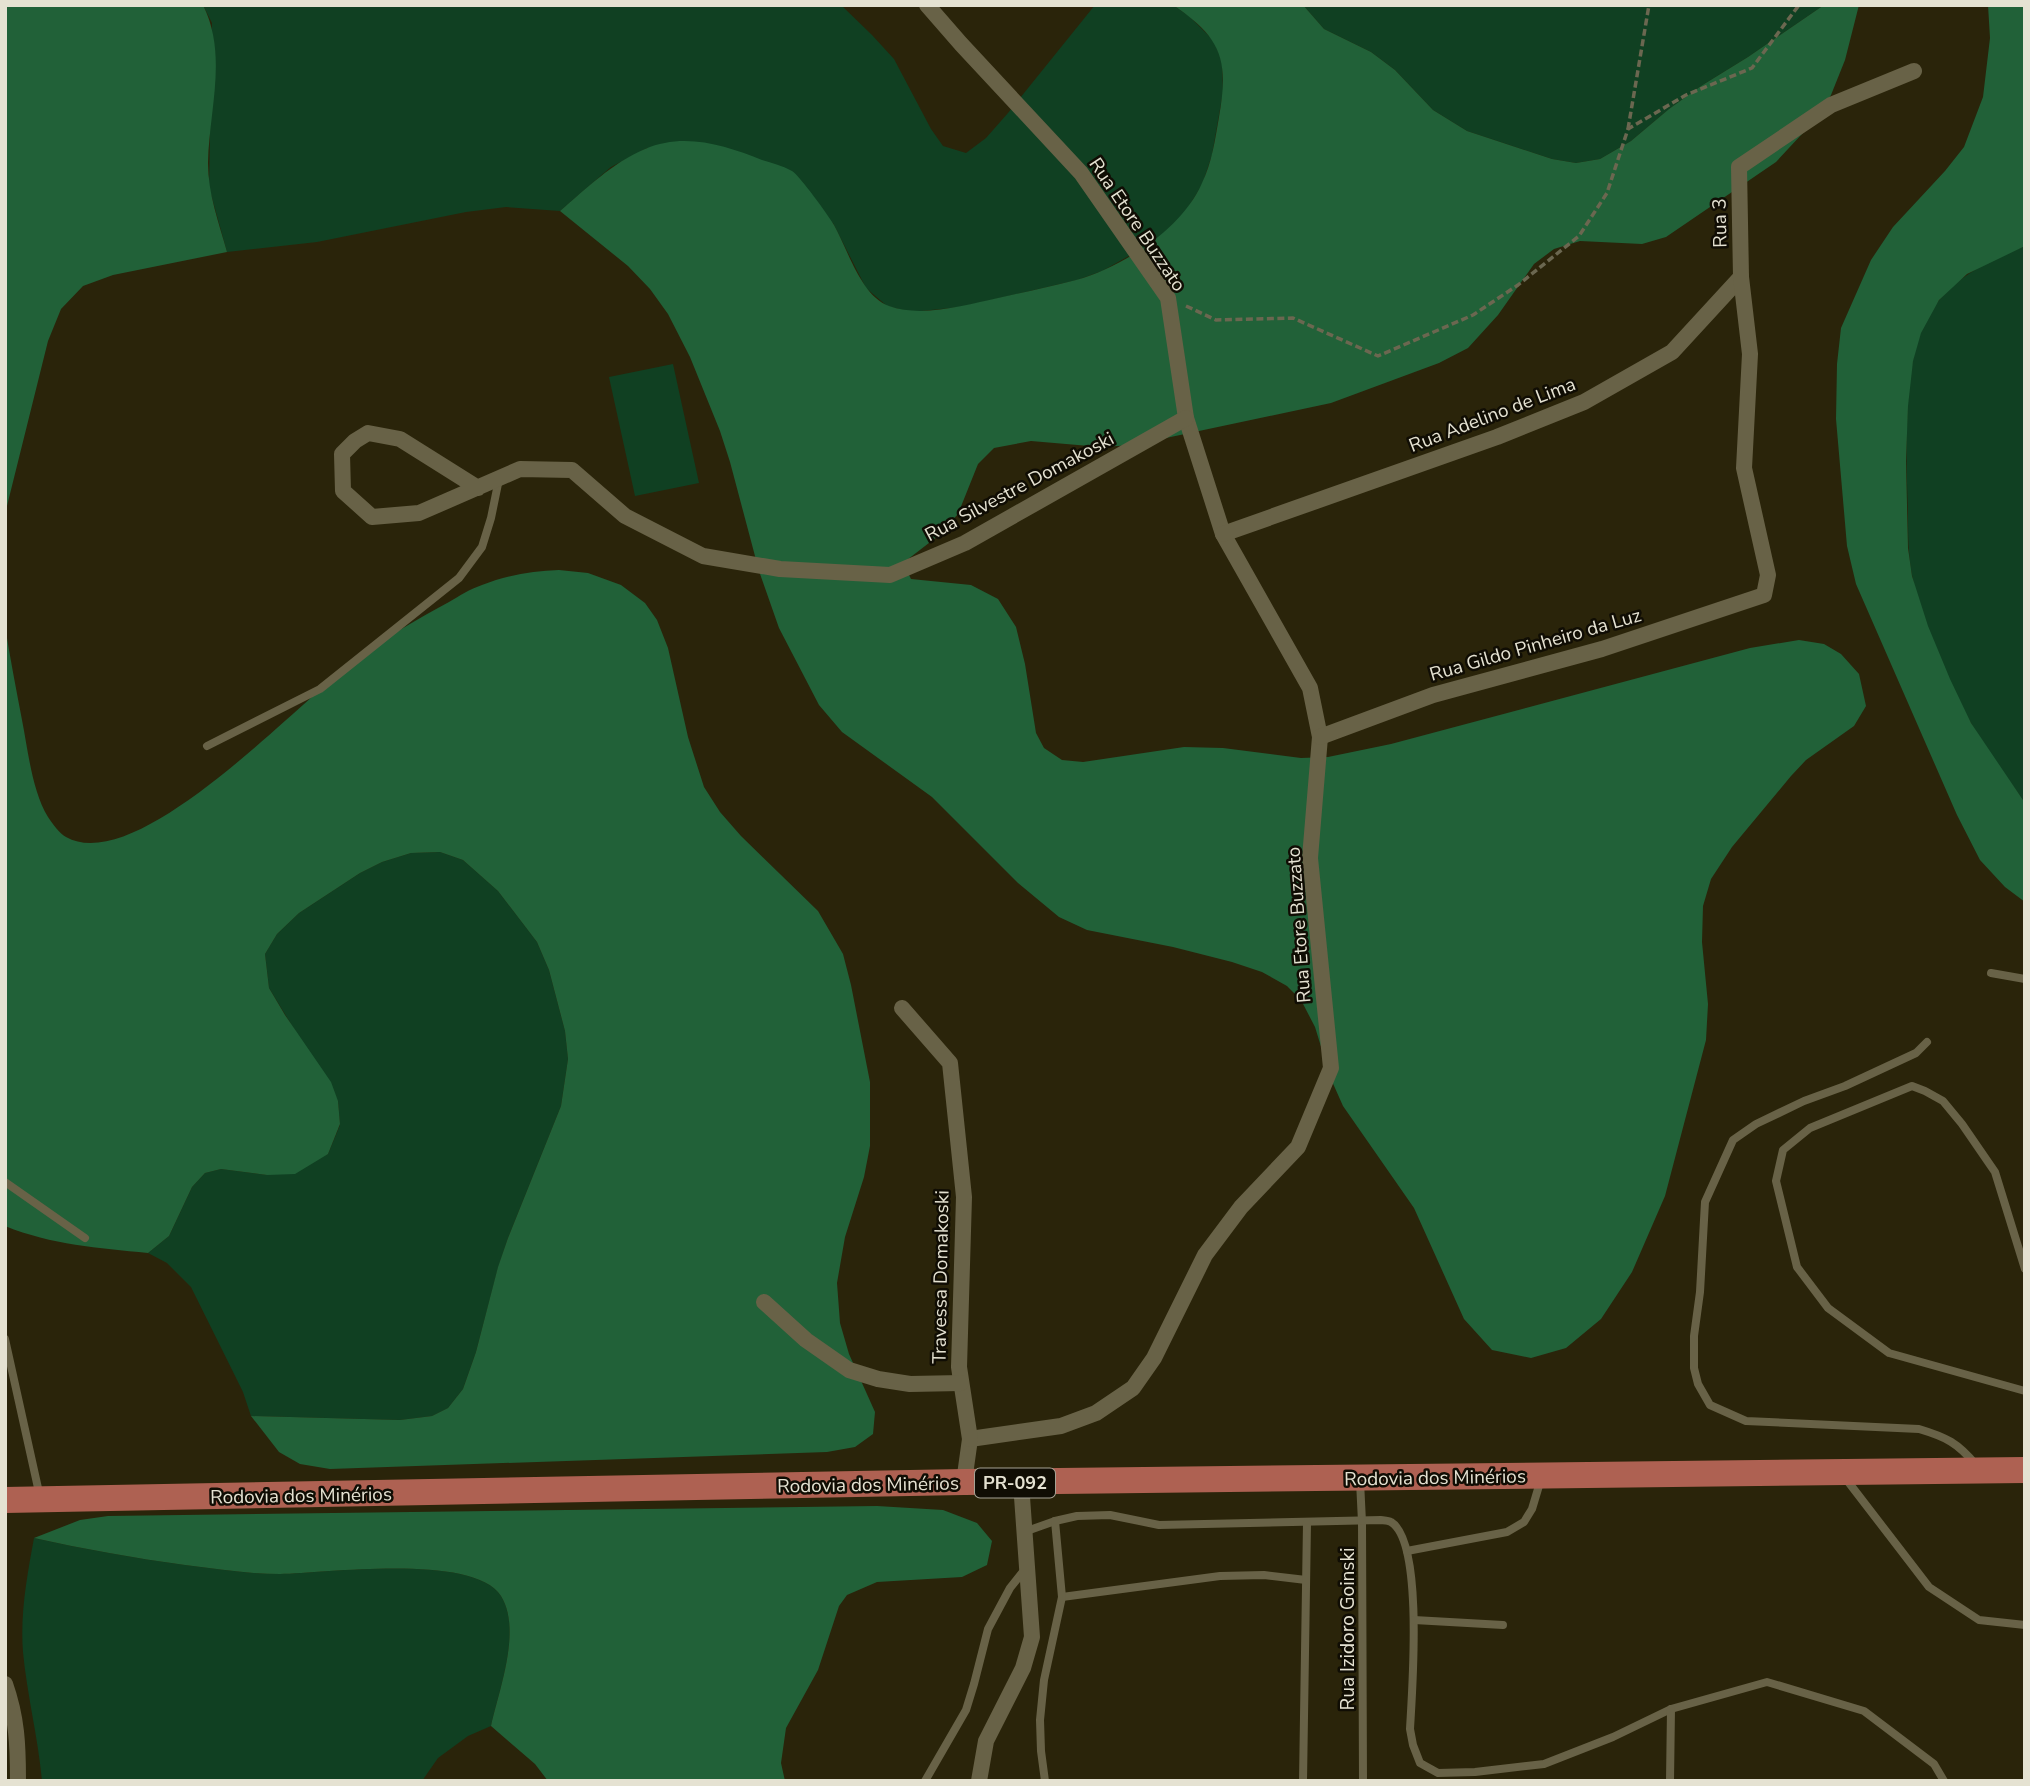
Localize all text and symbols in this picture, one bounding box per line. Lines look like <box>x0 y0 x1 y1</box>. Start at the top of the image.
street label: Rua Etore Buzzato <box>1083 153 1192 297</box>
street label: Rua 3 <box>1707 198 1733 248</box>
street label: Rua Adelino de Lima <box>1405 371 1579 459</box>
street label: Rua Silvestre Domakoski <box>920 426 1119 548</box>
street label: Rua Gildo Pinheiro da Luz <box>1427 602 1644 688</box>
street label: Rua Etore Buzzato <box>1281 846 1317 1004</box>
street label: Travessa Domakoski <box>926 1190 956 1364</box>
street label: Rodovia dos Minérios <box>1344 1463 1526 1493</box>
road number: PR-092 <box>975 1468 1055 1498</box>
street label: Rodovia dos Minérios <box>777 1470 959 1500</box>
street label: Rodovia dos Minérios <box>210 1481 392 1511</box>
street label: Rua Izidoro Goinski <box>1335 1548 1361 1710</box>

